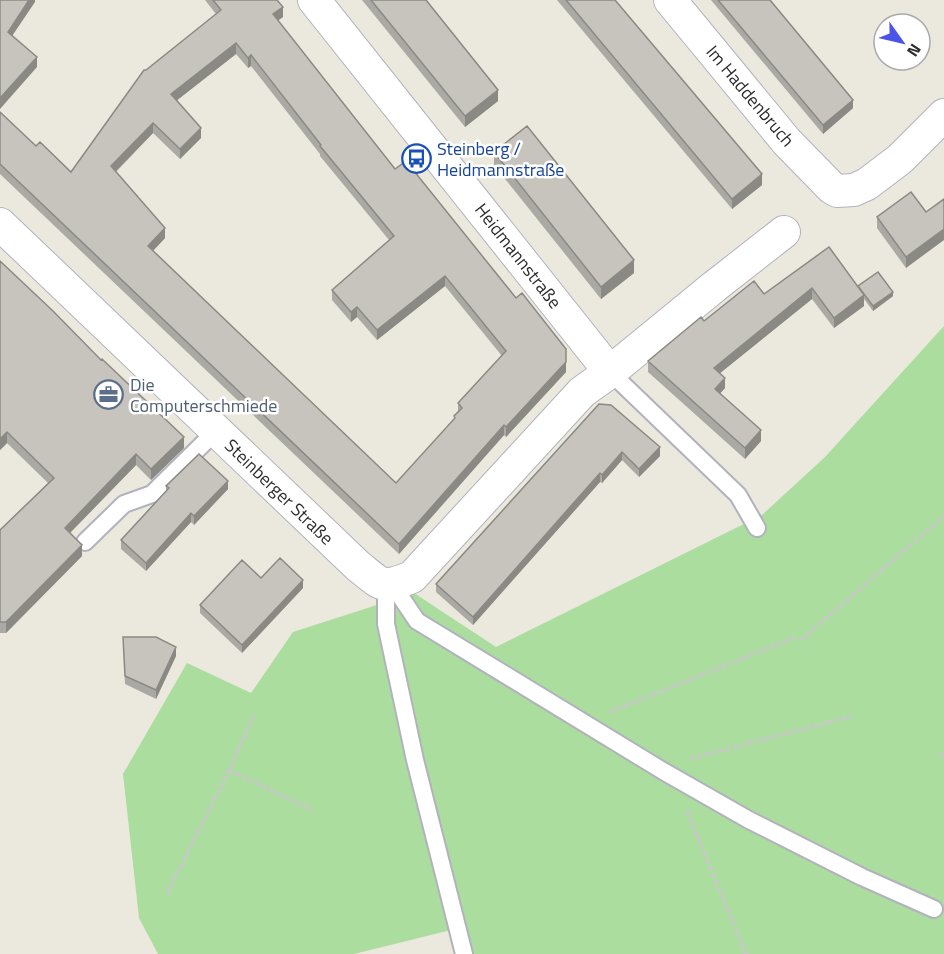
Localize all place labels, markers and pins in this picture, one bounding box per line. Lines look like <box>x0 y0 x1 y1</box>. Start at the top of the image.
place label: Steinberg / Heidmannstraße <box>437 135 564 183</box>
bus stop icon: Steinberg / Heidmannstraße <box>400 143 432 175</box>
place label: Die Computerschmiede <box>130 371 277 419</box>
office icon: Die Computerschmiede <box>93 379 125 411</box>

